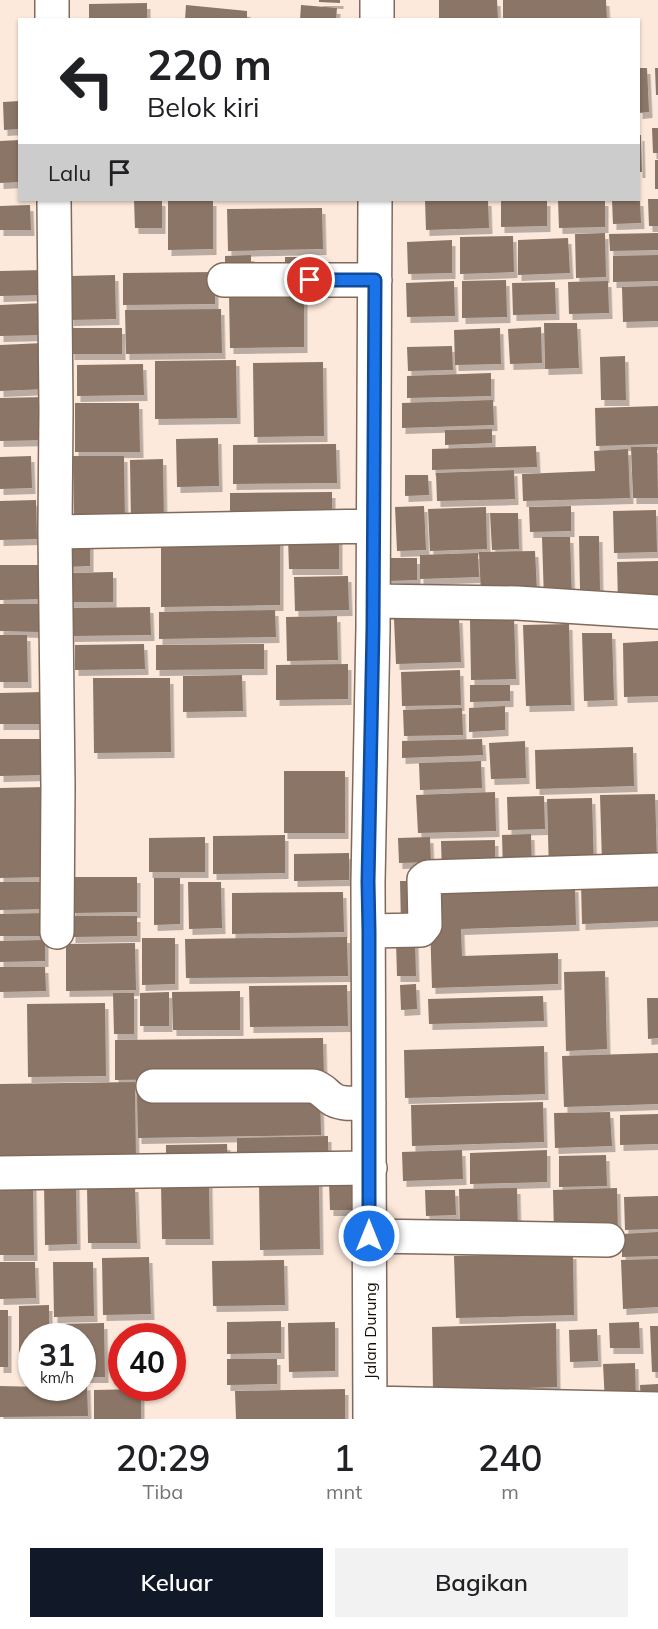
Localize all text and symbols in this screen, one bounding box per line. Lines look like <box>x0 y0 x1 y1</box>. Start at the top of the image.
text: 220 m <box>147 38 272 91</box>
icon: left <box>48 42 126 120</box>
text: Belok kiri <box>147 90 259 124</box>
icon: arrive <box>103 156 136 189</box>
text: Lalu <box>48 159 91 187</box>
pin <box>284 254 335 305</box>
icon: arrive <box>293 263 326 296</box>
position arrow <box>337 1204 401 1268</box>
street label: Jalan Durung <box>360 1282 380 1380</box>
speed limit sign: 40 <box>108 1323 186 1401</box>
text: 31 <box>39 1336 75 1374</box>
text: km/h <box>40 1368 74 1387</box>
text: 20:29 <box>115 1435 210 1480</box>
text: 1 <box>333 1435 355 1480</box>
text: 240 <box>478 1435 542 1480</box>
text: Tiba <box>143 1479 183 1504</box>
text: mnt <box>326 1479 362 1504</box>
text: m <box>501 1479 519 1504</box>
button: Keluar <box>30 1548 323 1617</box>
button: Bagikan <box>335 1548 628 1617</box>

